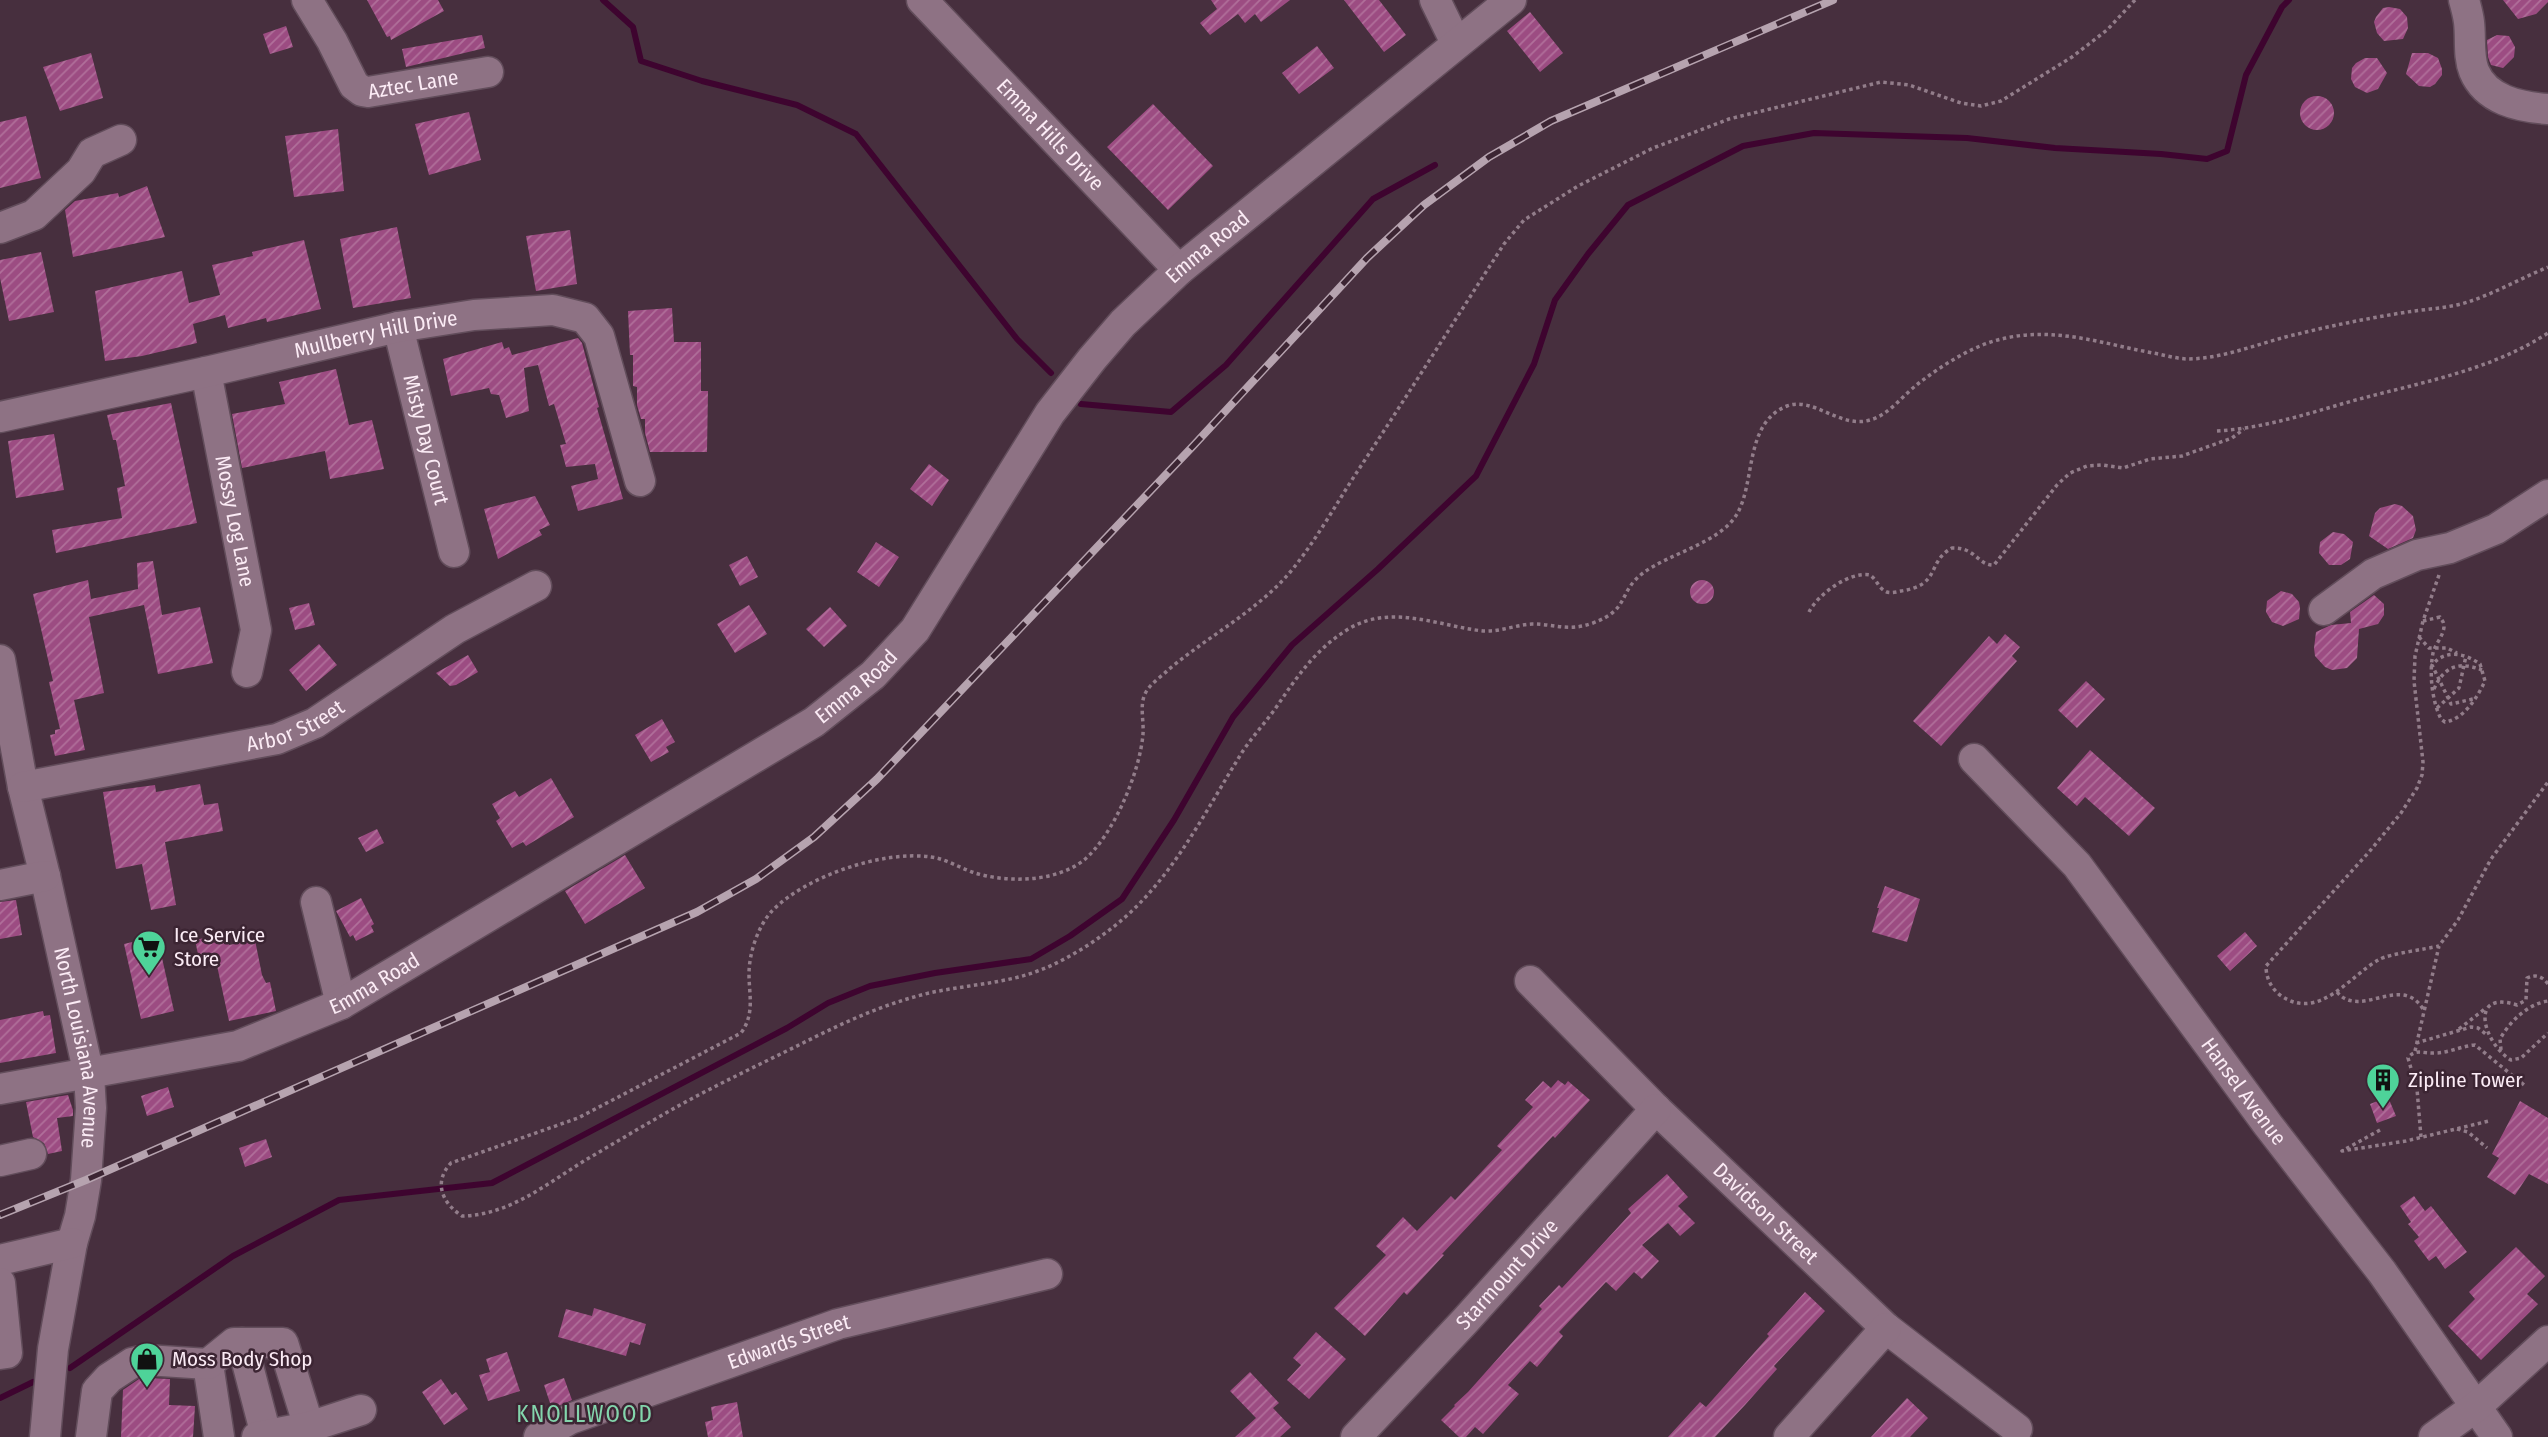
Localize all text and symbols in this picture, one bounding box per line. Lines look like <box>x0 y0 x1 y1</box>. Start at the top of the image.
street label: Aztec Lane <box>366 64 460 105</box>
street label: Emma Hills Drive <box>991 73 1110 196</box>
street label: Emma Road <box>1160 205 1255 289</box>
street label: Mullberry Hill Drive <box>292 305 459 364</box>
street label: Misty Day Court <box>397 372 455 507</box>
street label: Mossy Log Lane <box>209 453 260 589</box>
street label: Emma Road <box>810 644 903 729</box>
street label: Arbor Street <box>244 694 349 757</box>
place label: Ice Service Store <box>174 922 265 972</box>
supermarket icon: Ice Service Store <box>130 928 168 977</box>
street label: North Louisiana Avenue <box>48 945 104 1149</box>
street label: Emma Road <box>325 947 424 1020</box>
street label: Hansel Avenue <box>2195 1033 2292 1150</box>
building icon: Zipline Tower <box>2364 1061 2402 1110</box>
place label: Zipline Tower <box>2408 1067 2523 1093</box>
street label: Davidson Street <box>1708 1157 1824 1270</box>
street label: Starmount Drive <box>1450 1213 1564 1335</box>
street label: Edwards Street <box>724 1309 853 1375</box>
shop icon: Moss Body Shop <box>128 1340 166 1389</box>
place label: Moss Body Shop <box>172 1346 312 1372</box>
district label: KNOLLWOOD <box>516 1400 654 1428</box>

